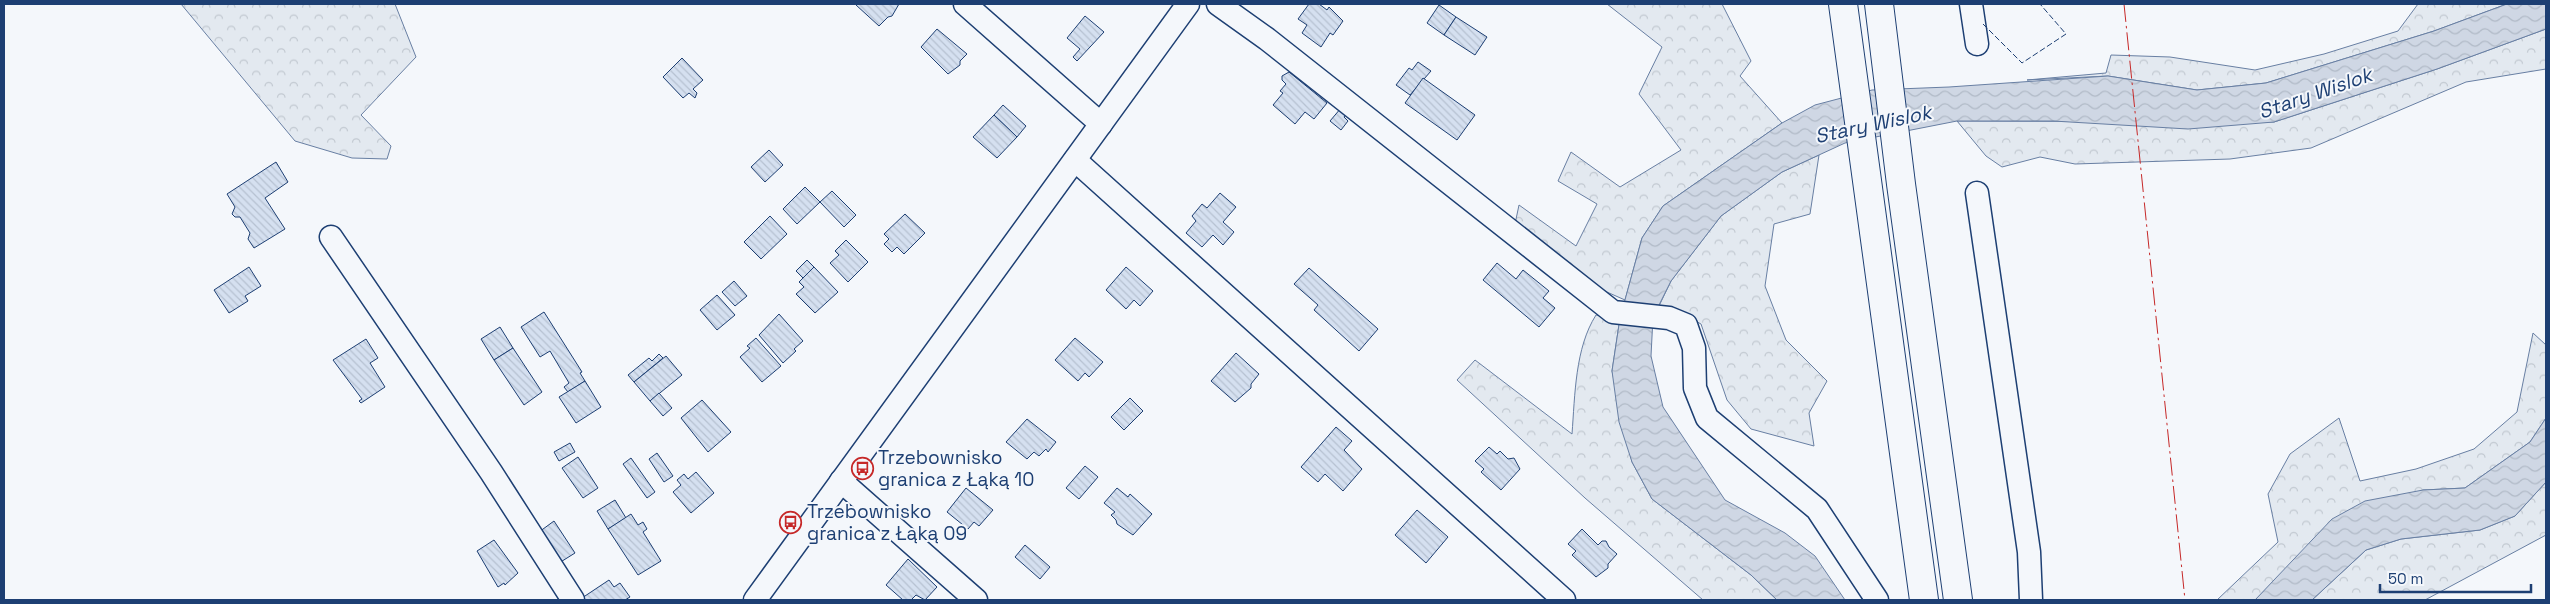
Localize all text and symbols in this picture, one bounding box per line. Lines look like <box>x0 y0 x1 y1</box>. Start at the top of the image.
water label: Stary Wislok <box>2255 61 2377 125</box>
water label: Stary Wislok <box>1812 98 1936 149</box>
place label: Trzebownisko granica z Łąką 10 <box>878 445 1034 492</box>
bus stop icon: Trzebownisko granica z Łąką 10 <box>850 456 874 480</box>
place label: Trzebownisko granica z Łąką 09 <box>807 499 967 546</box>
bus stop icon: Trzebownisko granica z Łąką 09 <box>779 510 803 534</box>
scale bar <box>2380 562 2531 594</box>
text: 50 m <box>2388 569 2423 588</box>

